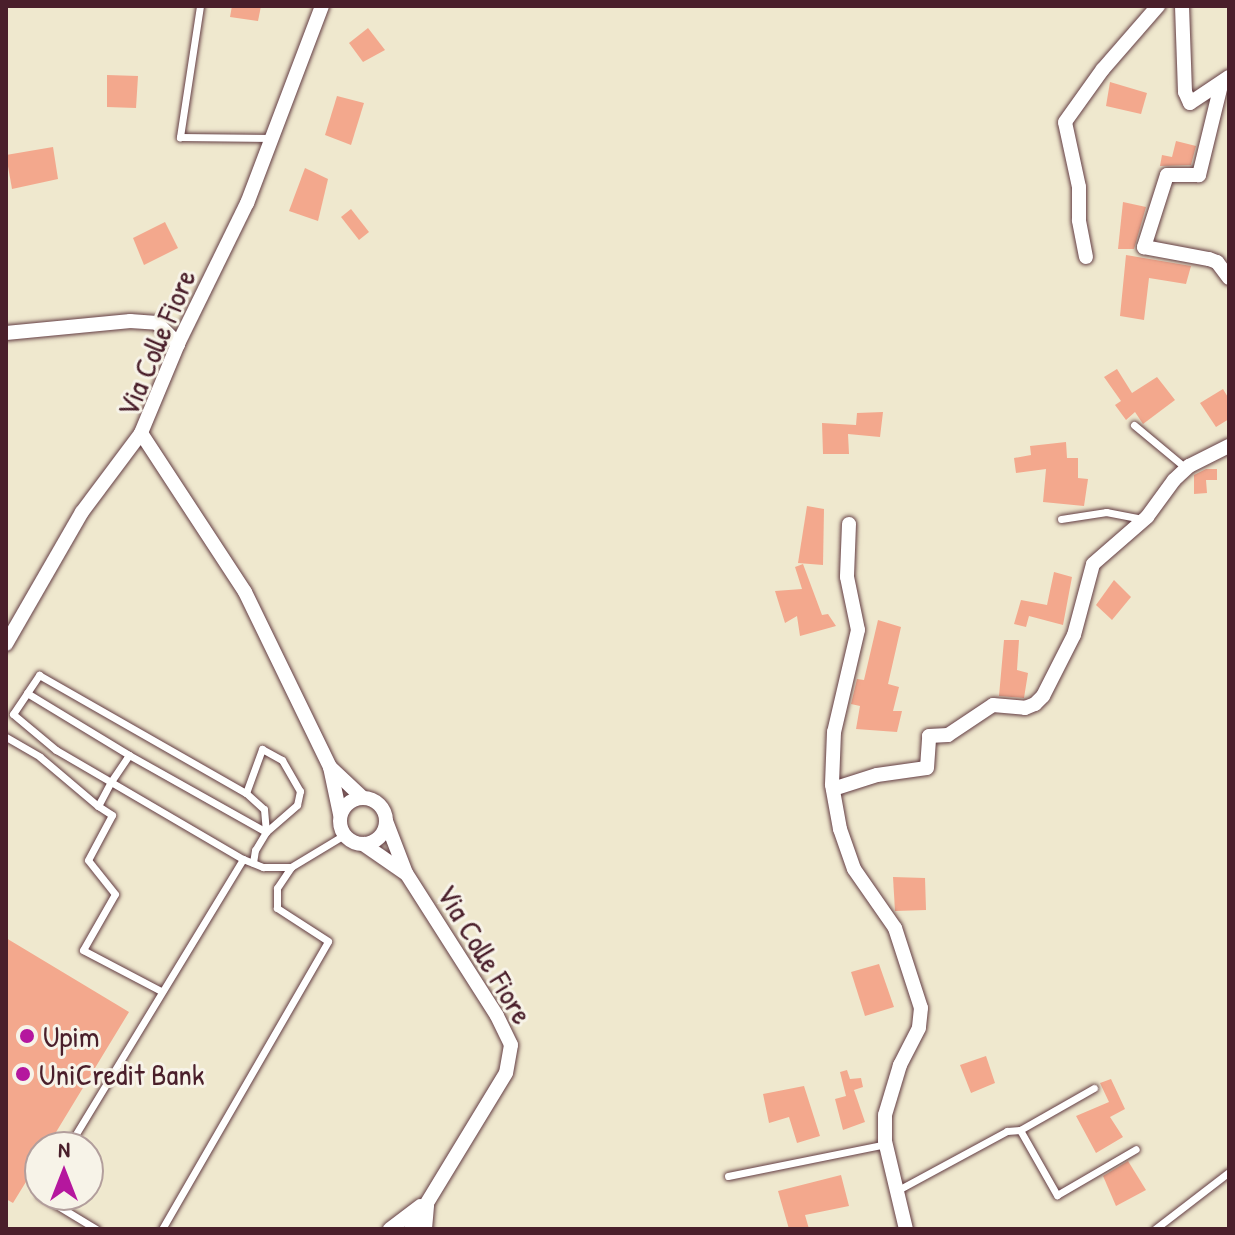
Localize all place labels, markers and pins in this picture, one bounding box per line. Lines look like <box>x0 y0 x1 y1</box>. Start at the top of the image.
place label: Upim <box>43 1018 99 1054</box>
marker: Upim <box>18 1027 36 1045</box>
place label: UniCredit Bank <box>39 1056 204 1092</box>
marker: UniCredit Bank <box>14 1065 32 1083</box>

